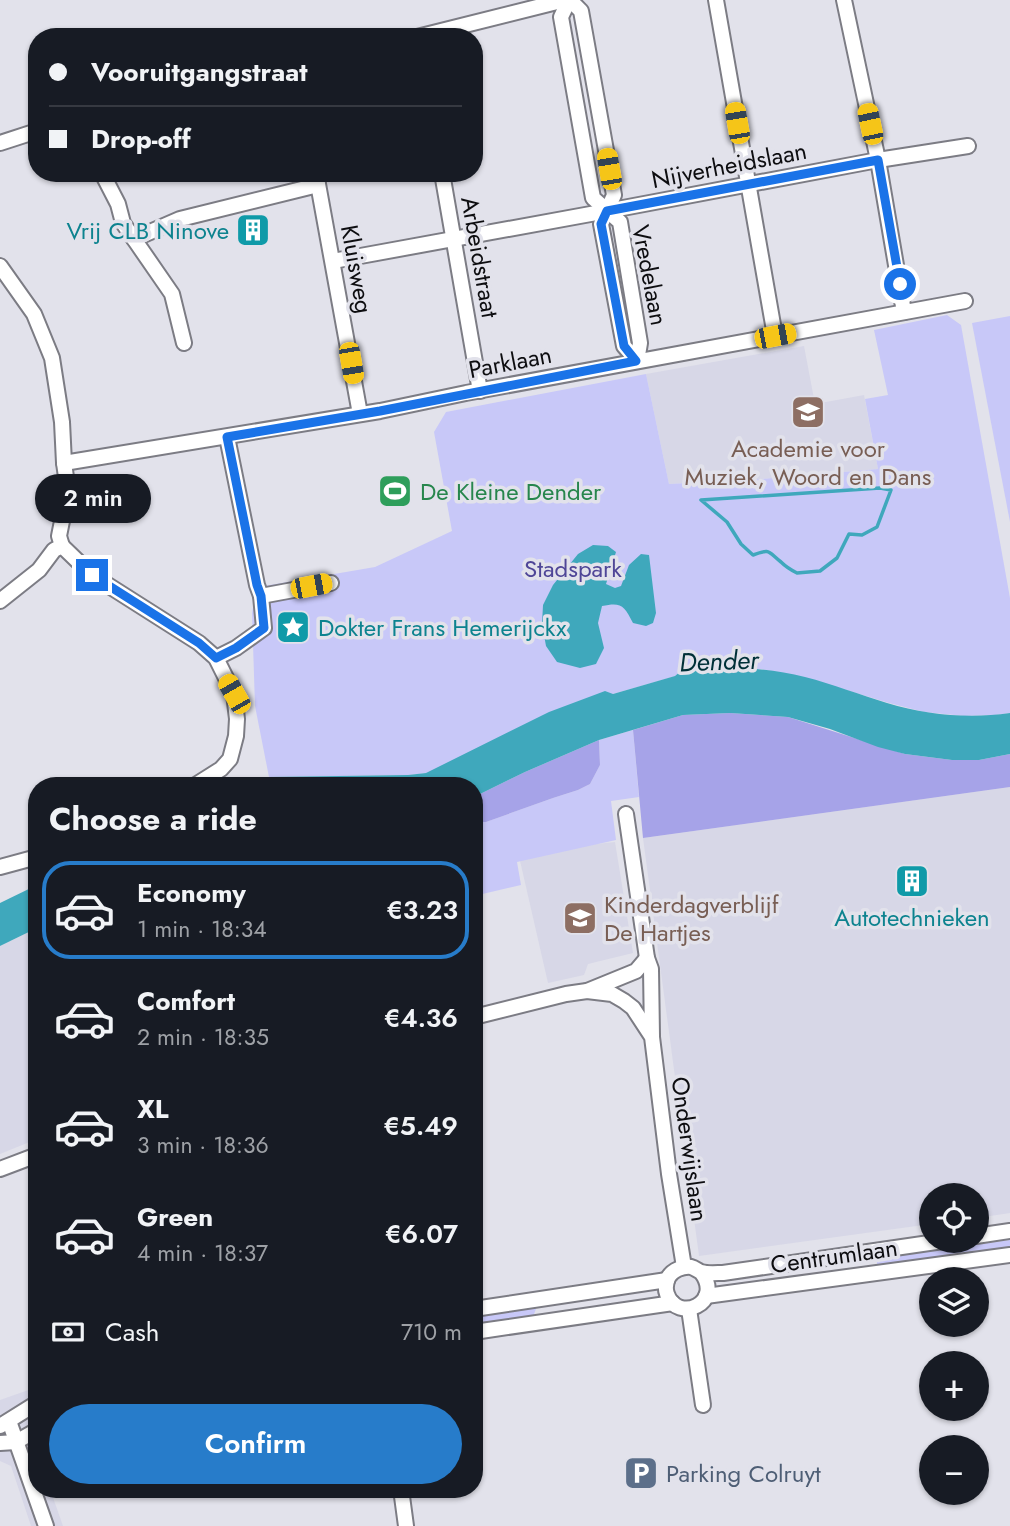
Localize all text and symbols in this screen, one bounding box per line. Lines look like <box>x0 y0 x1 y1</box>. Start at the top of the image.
text: Vooruitgangstraat <box>91 53 308 91</box>
car <box>724 100 751 146</box>
car <box>856 101 885 147</box>
text: Drop-off <box>91 120 191 158</box>
street label: Nijverheidslaan <box>648 133 810 197</box>
car <box>596 146 623 192</box>
street label: Arbeidstraat <box>452 194 508 321</box>
building icon: Vrij CLB Ninove <box>234 211 272 249</box>
place label: Vrij CLB Ninove <box>67 213 229 248</box>
street label: Kluisweg <box>332 222 382 316</box>
street label: Vredelaan <box>623 222 677 328</box>
route start <box>884 268 916 300</box>
car <box>753 322 798 350</box>
street label: Parklaan <box>465 337 555 387</box>
car <box>338 340 365 386</box>
school or university icon: Academie voor Muziek, Woord en Dans <box>789 393 827 431</box>
place label: Academie voor Muziek, Woord en Dans <box>684 431 932 494</box>
sports icon: De Kleine Dender <box>376 472 414 510</box>
callout: 2 min <box>34 474 150 522</box>
place label: De Kleine Dender <box>420 474 602 509</box>
text: 2 min <box>63 481 123 515</box>
park label: Stadspark <box>524 551 622 586</box>
route end <box>76 559 108 591</box>
car <box>289 572 334 600</box>
place icon: Dokter Frans Hemerijckx <box>274 608 312 646</box>
place label: Dokter Frans Hemerijckx <box>318 610 567 645</box>
water label: Dender <box>679 641 761 681</box>
car <box>215 671 254 717</box>
text: Choose a ride <box>49 796 257 842</box>
building icon: Autotechnieken <box>893 862 931 900</box>
text: Economy <box>137 874 246 912</box>
icon: car <box>53 879 116 942</box>
place label: Kinderdagverblijf De Hartjes <box>604 887 780 950</box>
text: €3.23 <box>386 891 458 929</box>
school or university icon: Kinderdagverblijf De Hartjes <box>561 899 599 937</box>
place label: Autotechnieken <box>834 900 990 935</box>
text: 1 min · 18:34 <box>137 912 267 946</box>
text: Comfort <box>137 982 235 1020</box>
icon: car <box>53 987 116 1050</box>
text: €4.36 <box>384 999 458 1037</box>
text: 2 min · 18:35 <box>137 1020 269 1054</box>
street label: Onderwijslaan <box>663 1074 717 1224</box>
text: XL <box>137 1090 169 1128</box>
icon: car <box>53 1095 116 1158</box>
text: €5.49 <box>383 1107 458 1145</box>
text: 3 min · 18:36 <box>137 1128 269 1162</box>
map controls <box>919 1183 989 1505</box>
button: locate <box>919 1183 989 1253</box>
text: Green <box>137 1198 213 1236</box>
icon: car <box>53 1203 116 1266</box>
text: €6.07 <box>385 1215 458 1253</box>
street label: Centrumlaan <box>768 1230 900 1282</box>
text: 4 min · 18:37 <box>137 1236 268 1270</box>
button: layers <box>919 1267 989 1337</box>
icon: cash <box>49 1313 87 1351</box>
text: Cash <box>105 1313 159 1351</box>
text: 710 m <box>401 1315 462 1349</box>
button: + <box>919 1351 989 1421</box>
button: Confirm <box>49 1404 462 1484</box>
button: − <box>919 1435 989 1505</box>
parking icon: Parking Colruyt <box>622 1454 660 1492</box>
place label: Parking Colruyt <box>666 1456 821 1491</box>

